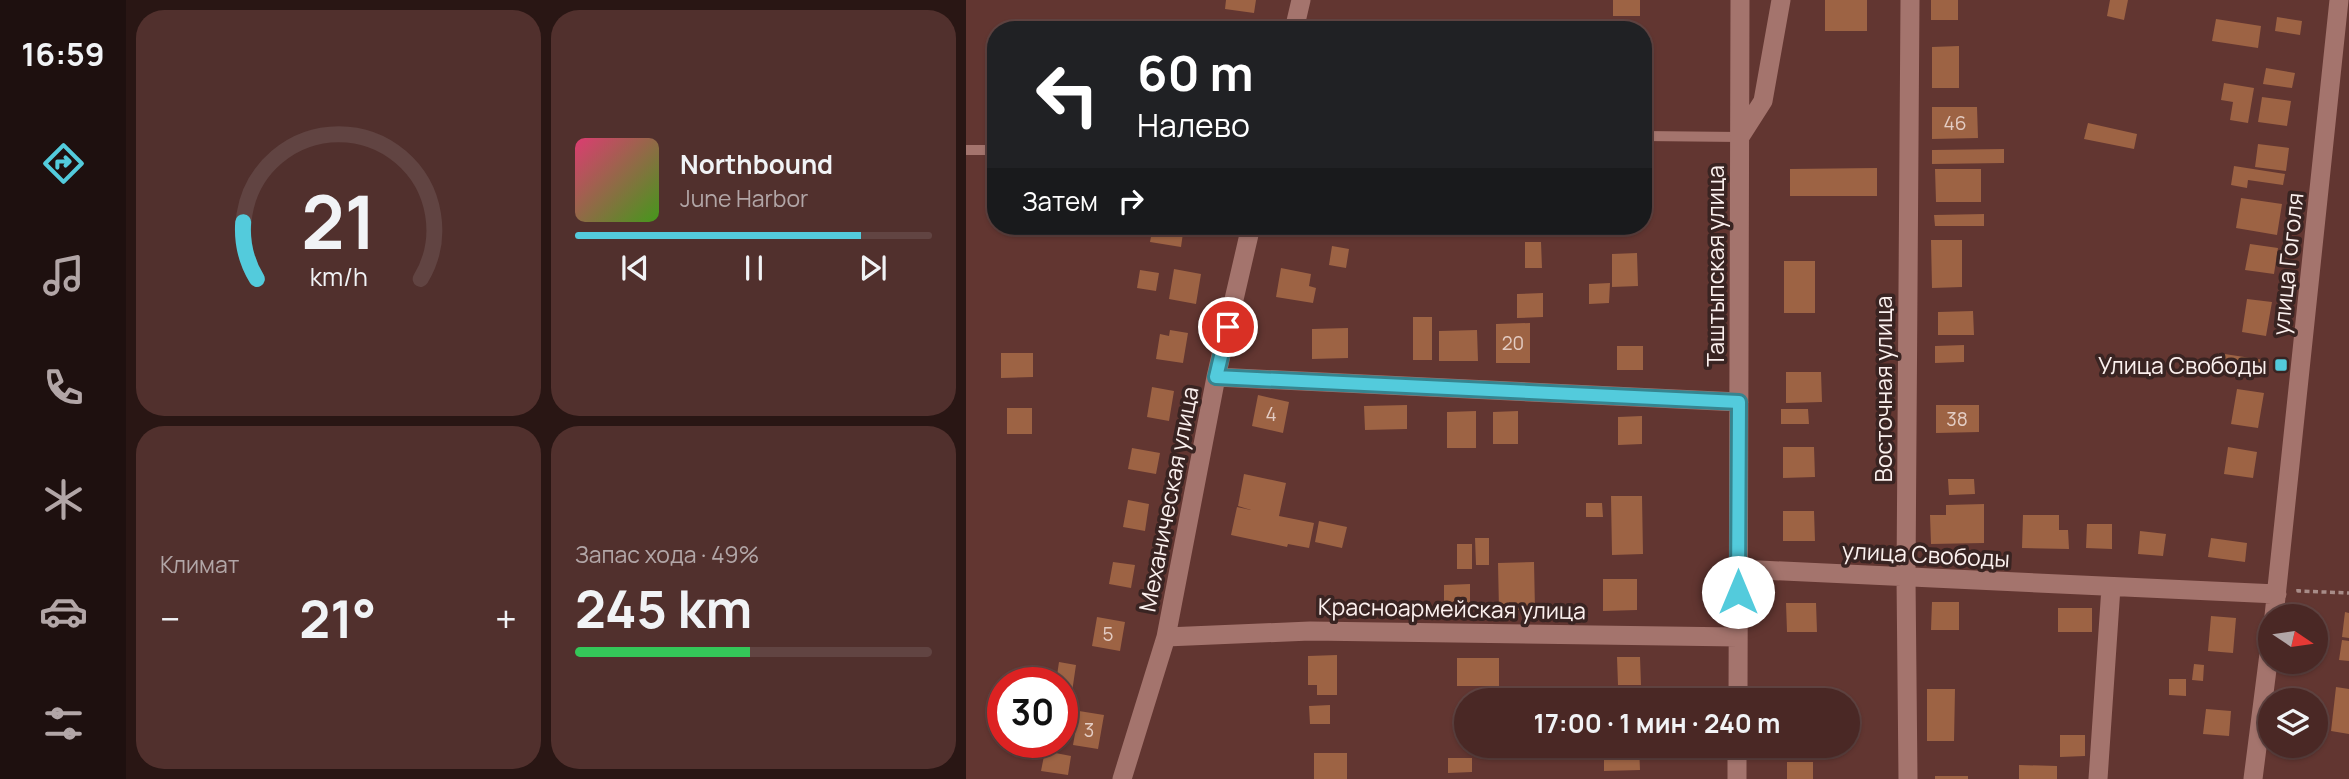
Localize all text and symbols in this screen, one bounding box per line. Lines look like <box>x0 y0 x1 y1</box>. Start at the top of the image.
text: 16:59 <box>21 32 105 76</box>
text: 60 m <box>1137 39 1254 106</box>
icon: left <box>1022 49 1113 140</box>
text: Налево <box>1137 103 1250 147</box>
house number: 46 <box>1944 110 1967 136</box>
icon: directions <box>39 139 88 188</box>
text: Northbound <box>680 146 833 182</box>
street label: Таштыпская улица <box>1699 165 1731 367</box>
text: 21 <box>301 171 376 271</box>
text: June Harbor <box>680 182 808 214</box>
icon: right <box>1112 182 1150 220</box>
text: Затем <box>1022 183 1098 219</box>
street label: улица Гоголя <box>2264 191 2310 337</box>
icon: previous <box>616 249 654 287</box>
icon: pause <box>735 249 773 287</box>
icon: next <box>854 249 892 287</box>
icon: music <box>39 251 88 300</box>
text: km/h <box>309 259 368 294</box>
street label: Восточная улица <box>1867 296 1899 482</box>
pin <box>1198 297 1258 357</box>
icon: arrive <box>1209 308 1247 346</box>
house number: 20 <box>1502 330 1524 356</box>
place label: Улица Свободы <box>2098 349 2267 381</box>
marker: Улица Свободы <box>2273 357 2289 373</box>
icon: phone <box>39 363 88 412</box>
street label: Механическая улица <box>1130 384 1206 614</box>
house number: 4 <box>1265 401 1277 427</box>
house number: 38 <box>1946 406 1968 432</box>
icon: climate <box>39 475 88 524</box>
street label: улица Свободы <box>1841 534 2011 574</box>
text: Запас хода · 49% <box>575 538 759 570</box>
text: Климат <box>160 548 239 580</box>
position arrow <box>1701 555 1775 629</box>
text: 245 km <box>575 573 752 644</box>
text: 21° <box>299 583 376 654</box>
icon: car <box>39 587 88 636</box>
street label: Красноармейская улица <box>1318 590 1586 626</box>
text: − <box>160 592 181 644</box>
text: + <box>495 592 517 644</box>
north arrow <box>2258 604 2328 674</box>
map controls <box>2258 604 2328 758</box>
house number: 5 <box>1103 621 1114 647</box>
speed limit sign: 30 <box>987 667 1078 758</box>
button: layers <box>2258 688 2328 758</box>
icon: filters <box>39 699 88 748</box>
text: 17:00 · 1 мин · 240 m <box>1534 705 1780 741</box>
house number: 3 <box>1084 717 1094 743</box>

